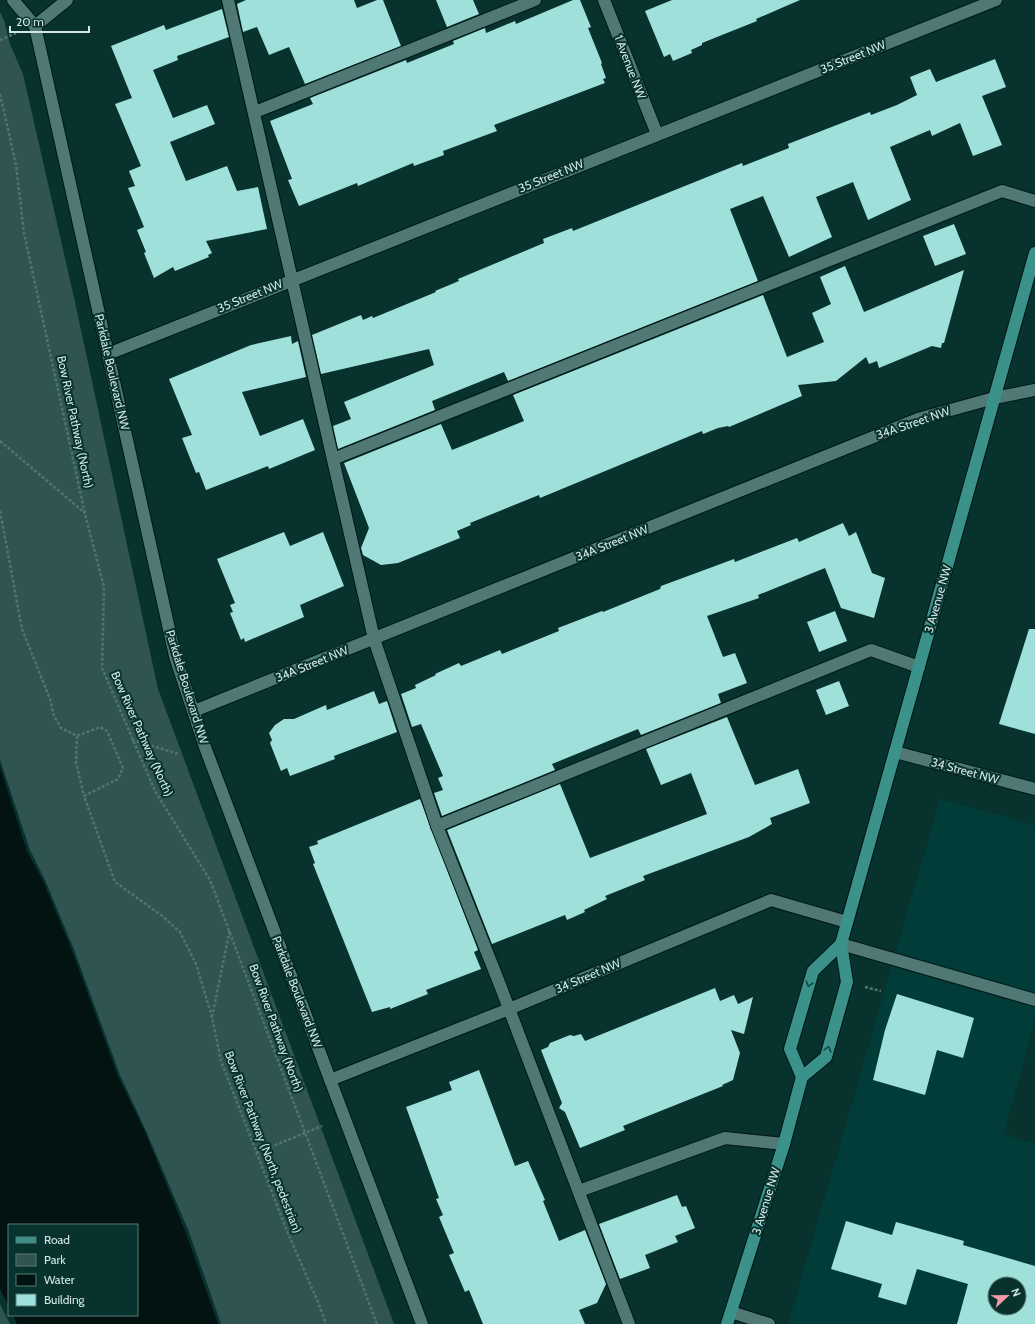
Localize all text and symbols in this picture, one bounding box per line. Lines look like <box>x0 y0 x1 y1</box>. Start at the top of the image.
scale bar <box>10 8 89 34</box>
text: 20 m <box>16 14 44 29</box>
street label: 1 Avenue NW <box>611 33 650 101</box>
street label: 35 Street NW <box>818 36 888 76</box>
street label: 35 Street NW <box>516 155 586 195</box>
street label: 35 Street NW <box>215 275 285 315</box>
street label: Parkdale Boulevard NW <box>92 312 133 432</box>
street label: Bow River Pathway (North) <box>54 354 97 490</box>
street label: 34A Street NW <box>874 403 952 442</box>
street label: 34A Street NW <box>573 521 651 564</box>
street label: 3 Avenue NW <box>921 563 955 634</box>
street label: Parkdale Boulevard NW <box>163 628 212 746</box>
street label: 34A Street NW <box>273 642 351 685</box>
street label: Bow River Pathway (North) <box>108 669 177 799</box>
street label: 34 Street NW <box>930 754 1001 787</box>
street label: Parkdale Boulevard NW <box>269 934 326 1051</box>
street label: 34 Street NW <box>553 955 623 996</box>
street label: Bow River Pathway (North) <box>246 962 307 1094</box>
one-way arrow <box>805 981 814 988</box>
one-way arrow <box>823 1046 832 1053</box>
street label: Bow River Pathway (North, pedestrian) <box>222 1049 305 1235</box>
street label: 3 Avenue NW <box>748 1165 783 1236</box>
legend <box>8 1224 138 1316</box>
text: Road <box>44 1232 70 1247</box>
text: Park <box>44 1252 66 1267</box>
text: Water <box>44 1272 75 1287</box>
north arrow <box>987 1276 1027 1316</box>
text: N <box>1008 1286 1024 1298</box>
text: Building <box>44 1292 86 1307</box>

